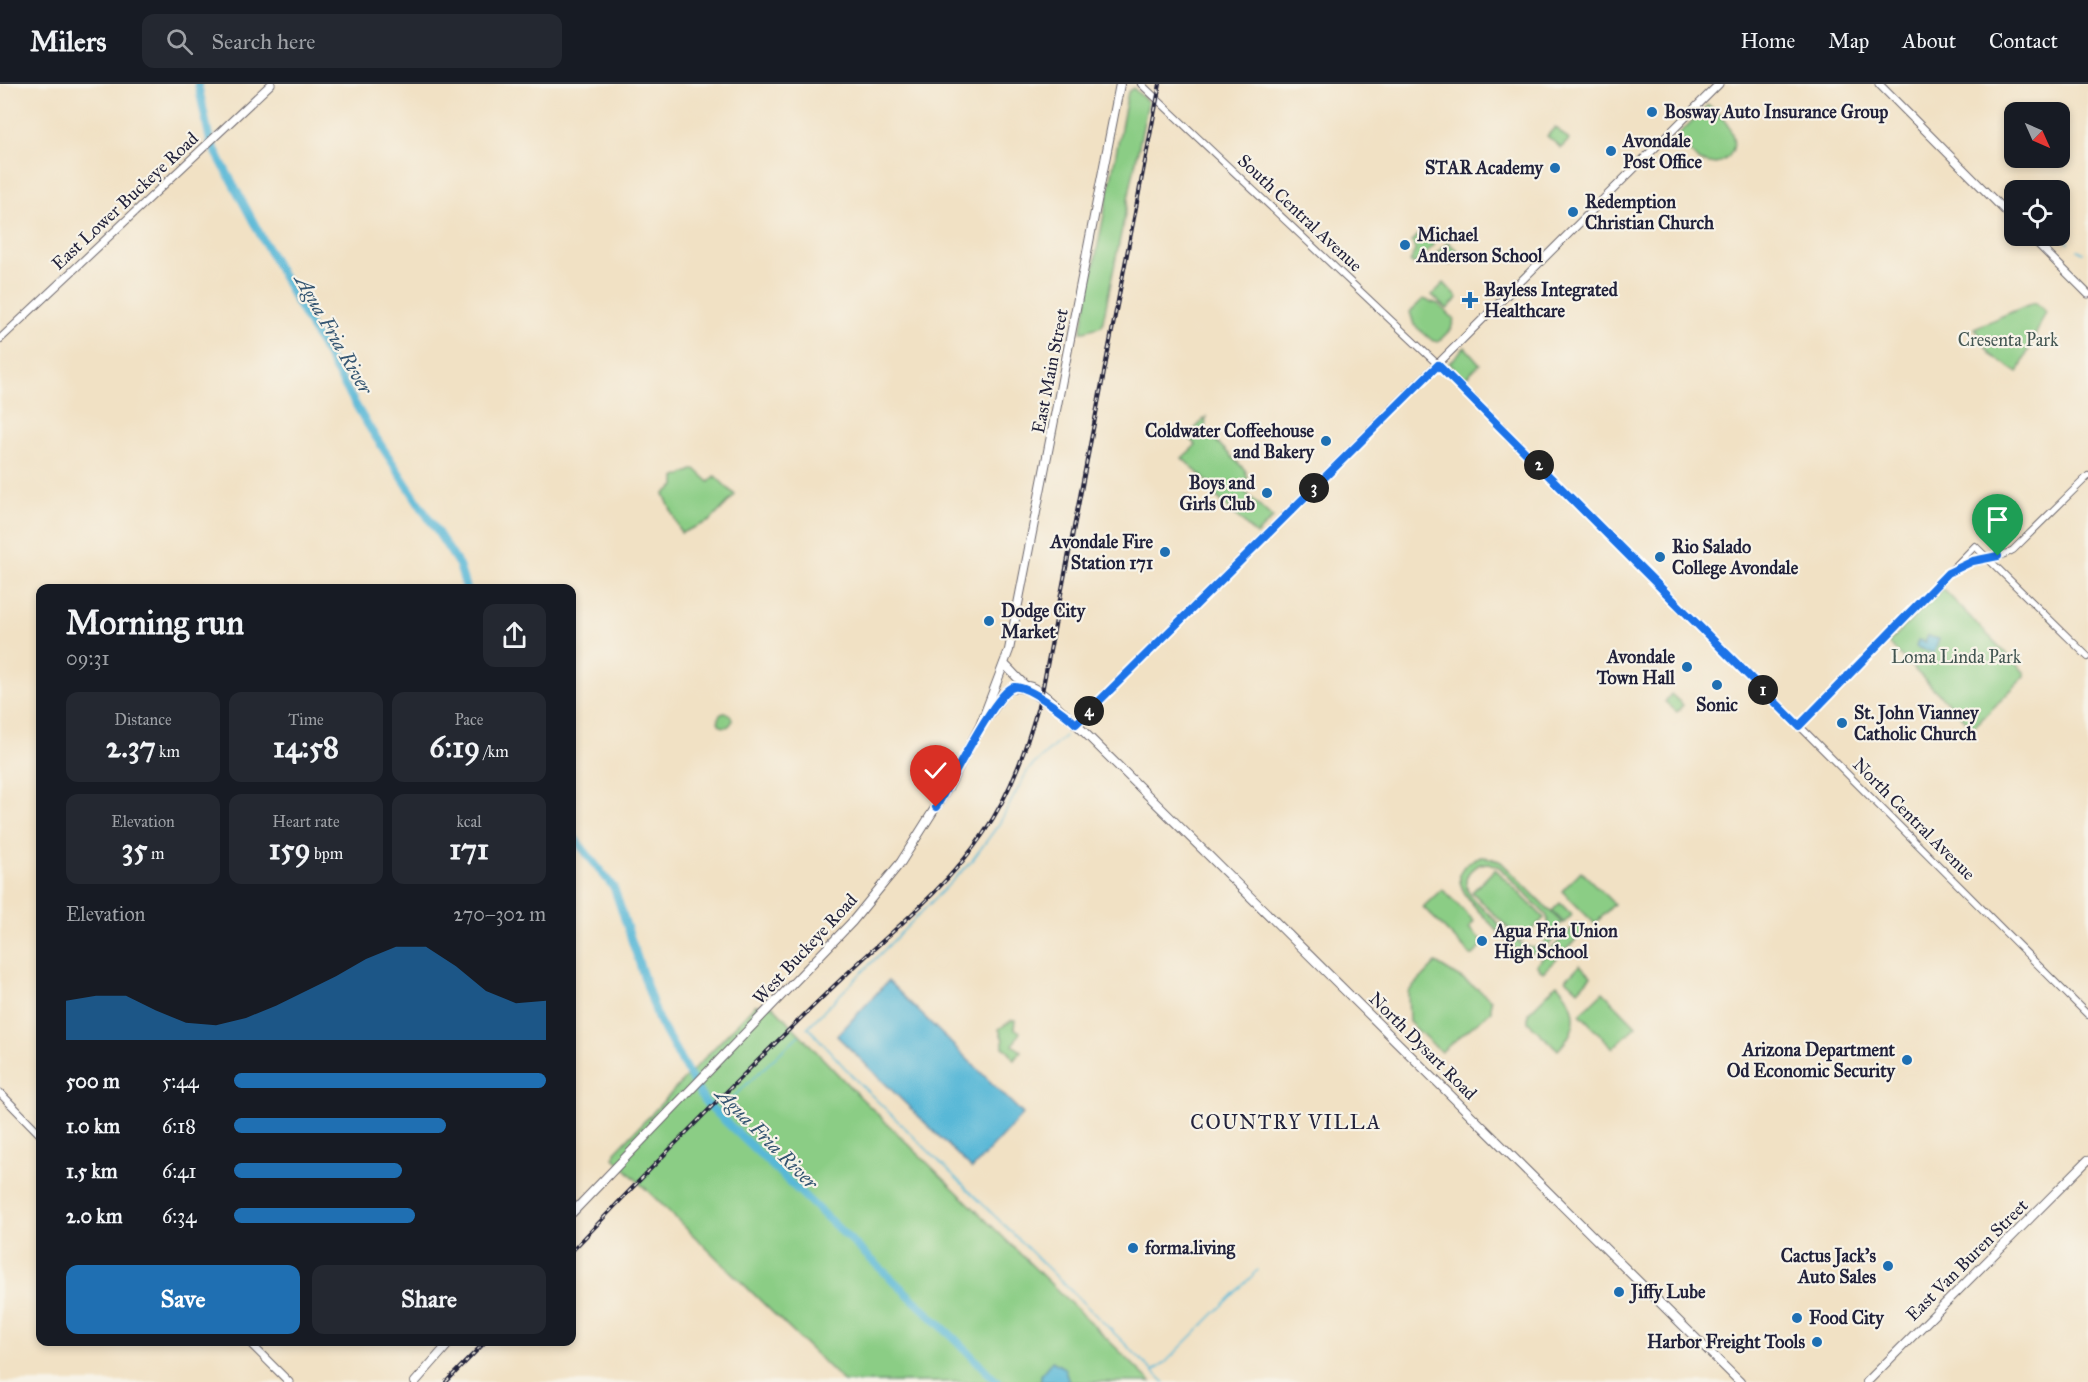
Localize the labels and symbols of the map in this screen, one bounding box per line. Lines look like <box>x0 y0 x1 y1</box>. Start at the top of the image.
place label: Bosway Auto Insurance Group <box>1664 101 1888 124</box>
north arrow <box>2004 102 2070 168</box>
marker: Bosway Auto Insurance Group <box>1645 105 1659 119</box>
street label: East Lower Buckeye Road <box>47 127 203 275</box>
place label: Avondale Post Office <box>1622 130 1702 173</box>
marker: Avondale Post Office <box>1604 144 1618 158</box>
street label: South Central Avenue <box>1233 150 1367 276</box>
place label: STAR Academy <box>1425 157 1545 180</box>
marker: STAR Academy <box>1548 161 1562 175</box>
place label: Redemption Christian Church <box>1585 191 1715 234</box>
marker: Redemption Christian Church <box>1566 205 1580 219</box>
place label: Michael Anderson School <box>1416 224 1544 267</box>
marker: Michael Anderson School <box>1398 238 1412 252</box>
water label: Agua Fria River <box>289 268 379 400</box>
place label: Bayless Integrated Healthcare <box>1484 279 1619 322</box>
marker: Bayless Integrated Healthcare <box>1461 291 1479 309</box>
street label: East Main Street <box>1027 306 1073 435</box>
park label: Cresenta Park <box>1958 329 2059 351</box>
place label: Coldwater Coffeehouse and Bakery <box>1145 420 1316 464</box>
marker: Coldwater Coffeehouse and Bakery <box>1319 434 1333 448</box>
pin: 2 <box>1524 450 1554 480</box>
place label: Boys and Girls Club <box>1180 472 1256 515</box>
pin: 3 <box>1299 473 1329 503</box>
marker: Boys and Girls Club <box>1260 486 1274 500</box>
pin <box>1972 494 2023 556</box>
place label: Avondale Fire Station 171 <box>1049 531 1153 574</box>
place label: Rio Salado College Avondale <box>1672 536 1799 580</box>
marker: Avondale Fire Station 171 <box>1158 545 1172 559</box>
marker: Rio Salado College Avondale <box>1653 550 1667 564</box>
place label: Dodge City Market <box>1001 600 1087 643</box>
marker: Dodge City Market <box>982 614 996 628</box>
place label: Avondale Town Hall <box>1596 646 1676 689</box>
park label: Loma Linda Park <box>1891 646 2022 668</box>
marker: Avondale Town Hall <box>1680 660 1694 674</box>
pin: 1 <box>1748 675 1778 705</box>
marker: Sonic <box>1710 678 1724 692</box>
place label: Sonic <box>1696 694 1738 716</box>
pin: 4 <box>1074 696 1104 726</box>
place label: St. John Vianney Catholic Church <box>1854 702 1980 745</box>
marker: St. John Vianney Catholic Church <box>1835 716 1849 730</box>
pin <box>910 745 961 807</box>
street label: North Central Avenue <box>1848 753 1980 885</box>
street label: West Buckeye Road <box>748 889 862 1009</box>
place label: Agua Fria Union High School <box>1493 920 1618 964</box>
marker: Agua Fria Union High School <box>1475 934 1489 948</box>
street label: North Dysart Road <box>1365 988 1481 1104</box>
place label: Arizona Department Od Economic Security <box>1727 1039 1897 1083</box>
marker: Arizona Department Od Economic Security <box>1900 1053 1914 1067</box>
water label: Agua Fria River <box>709 1080 824 1195</box>
district label: COUNTRY VILLA <box>1190 1110 1382 1134</box>
street label: East Van Buren Street <box>1901 1194 2033 1326</box>
place label: forma.living <box>1144 1237 1236 1260</box>
marker: forma.living <box>1126 1241 1140 1255</box>
place label: Cactus Jack's Auto Sales <box>1781 1245 1876 1288</box>
marker: Cactus Jack's Auto Sales <box>1881 1259 1895 1273</box>
place label: Jiffy Lube <box>1629 1281 1706 1304</box>
marker: Jiffy Lube <box>1612 1285 1626 1299</box>
place label: Food City <box>1809 1307 1885 1330</box>
marker: Food City <box>1790 1311 1804 1325</box>
place label: Harbor Freight Tools <box>1647 1331 1805 1354</box>
marker: Harbor Freight Tools <box>1810 1335 1824 1349</box>

